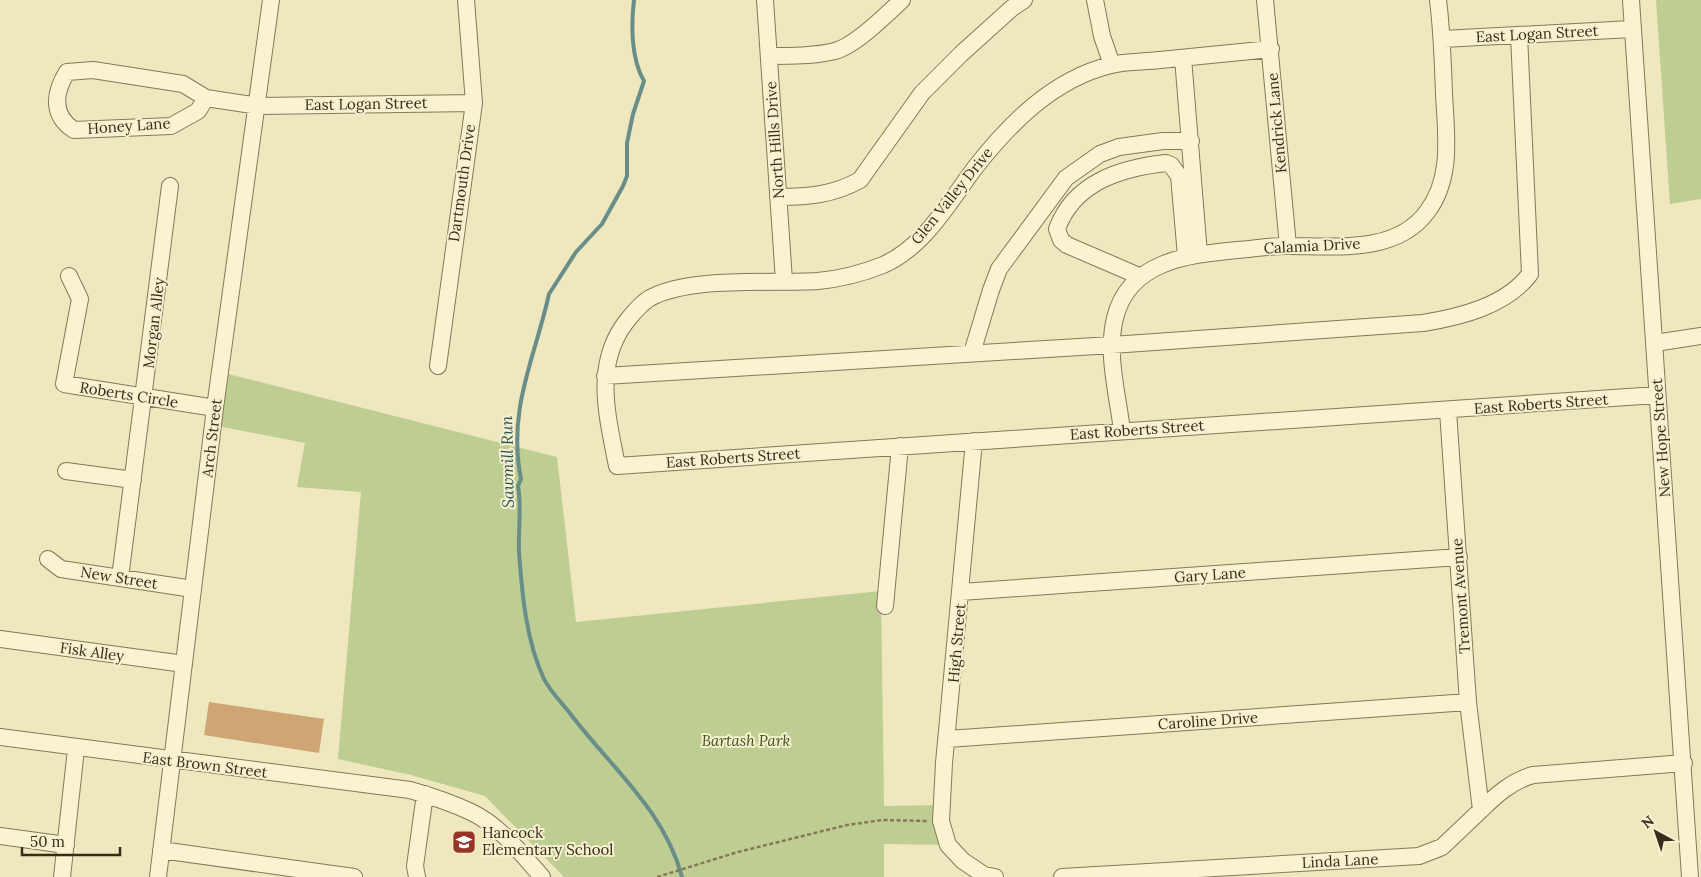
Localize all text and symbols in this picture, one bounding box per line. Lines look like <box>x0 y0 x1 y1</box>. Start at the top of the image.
street label: East Logan Street <box>1475 21 1599 46</box>
street label: Kendrick Lane <box>1263 72 1290 174</box>
street label: North Hills Drive <box>761 81 788 199</box>
street label: East Logan Street <box>304 93 428 114</box>
street label: Honey Lane <box>87 113 171 138</box>
street label: Dartmouth Drive <box>444 123 479 243</box>
street label: Glen Valley Drive <box>907 143 997 248</box>
street label: Calamia Drive <box>1263 233 1361 258</box>
street label: Morgan Alley <box>138 276 169 369</box>
street label: Roberts Circle <box>78 377 180 412</box>
street label: New Hope Street <box>1647 378 1674 498</box>
street label: East Roberts Street <box>1473 389 1609 418</box>
street label: Arch Street <box>197 397 226 479</box>
water label: Sawmill Run <box>496 415 518 508</box>
street label: East Roberts Street <box>1069 415 1205 444</box>
street label: East Roberts Street <box>665 443 801 472</box>
street label: Tremont Avenue <box>1447 538 1474 654</box>
street label: New Street <box>79 562 159 593</box>
street label: Gary Lane <box>1174 563 1246 586</box>
street label: High Street <box>944 602 969 684</box>
street label: Fisk Alley <box>59 638 126 665</box>
street label: Caroline Drive <box>1157 708 1259 733</box>
park label: Bartash Park <box>702 731 790 750</box>
street label: East Brown Street <box>142 747 269 782</box>
north arrow <box>1631 807 1681 857</box>
text: N <box>1638 812 1658 832</box>
place label: Hancock Elementary School <box>482 823 613 859</box>
scale bar <box>22 824 120 856</box>
school or university icon: Hancock Elementary School <box>451 829 477 855</box>
text: 50 m <box>30 832 65 851</box>
street label: Linda Lane <box>1301 849 1379 872</box>

